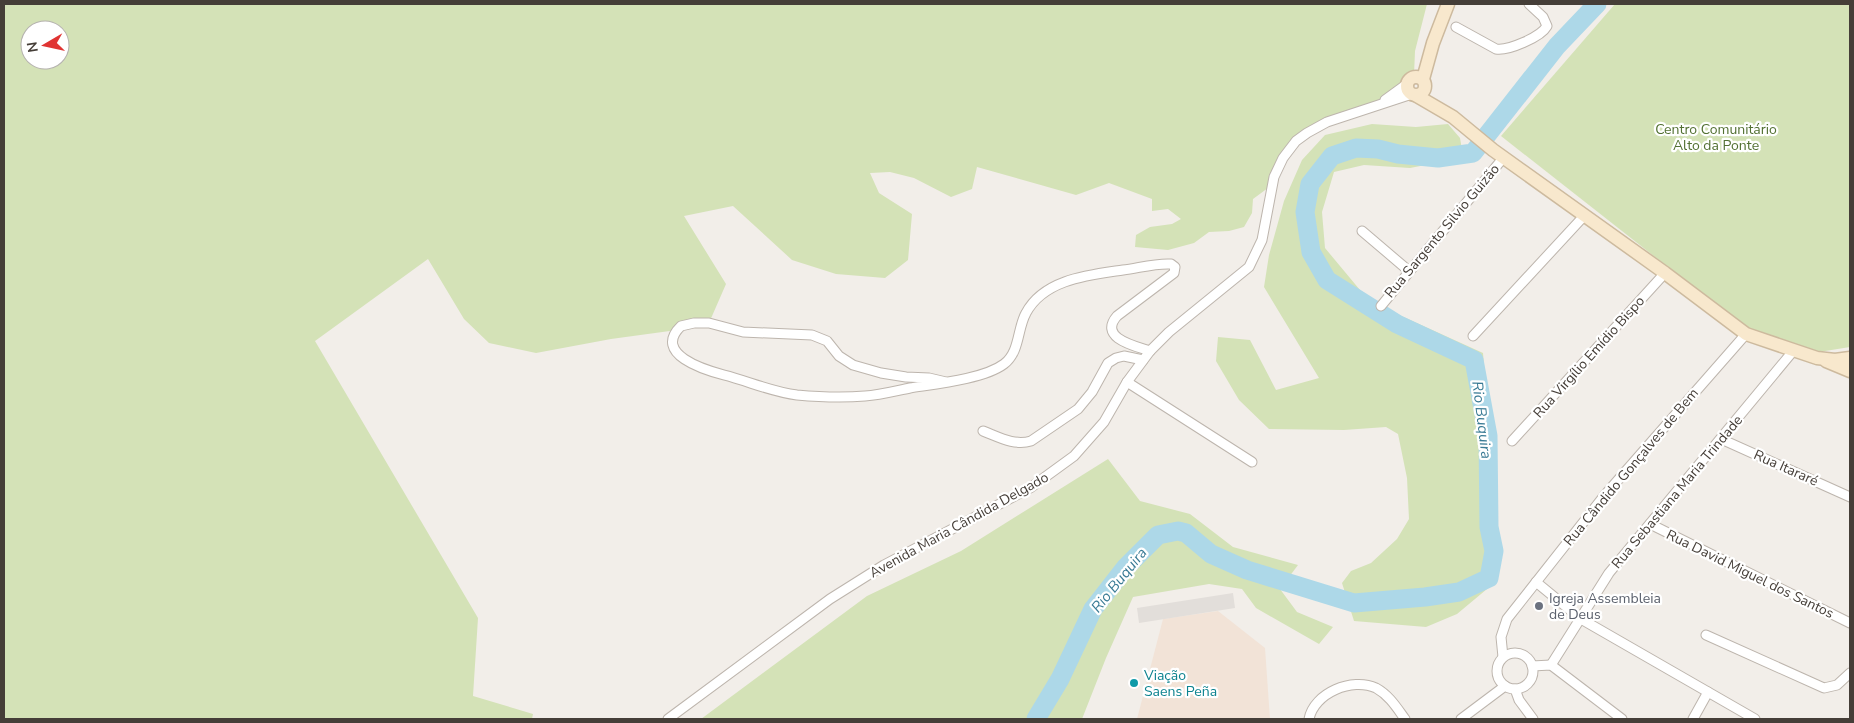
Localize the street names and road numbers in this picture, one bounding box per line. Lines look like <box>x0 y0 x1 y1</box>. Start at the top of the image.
street label: Rua Sargento Silvio Guizão <box>1380 160 1504 302</box>
street label: Rua Virgílio Emídio Bispo <box>1529 292 1649 422</box>
street label: Rua Cândido Gonçalves de Bem <box>1559 384 1703 550</box>
street label: Rua Sebastiana Maria Trindade <box>1607 411 1747 573</box>
street label: Rua Itararé <box>1751 445 1821 491</box>
street label: Avenida Maria Cândida Delgado <box>866 468 1052 582</box>
street label: Rua David Miguel dos Santos <box>1663 525 1837 623</box>

